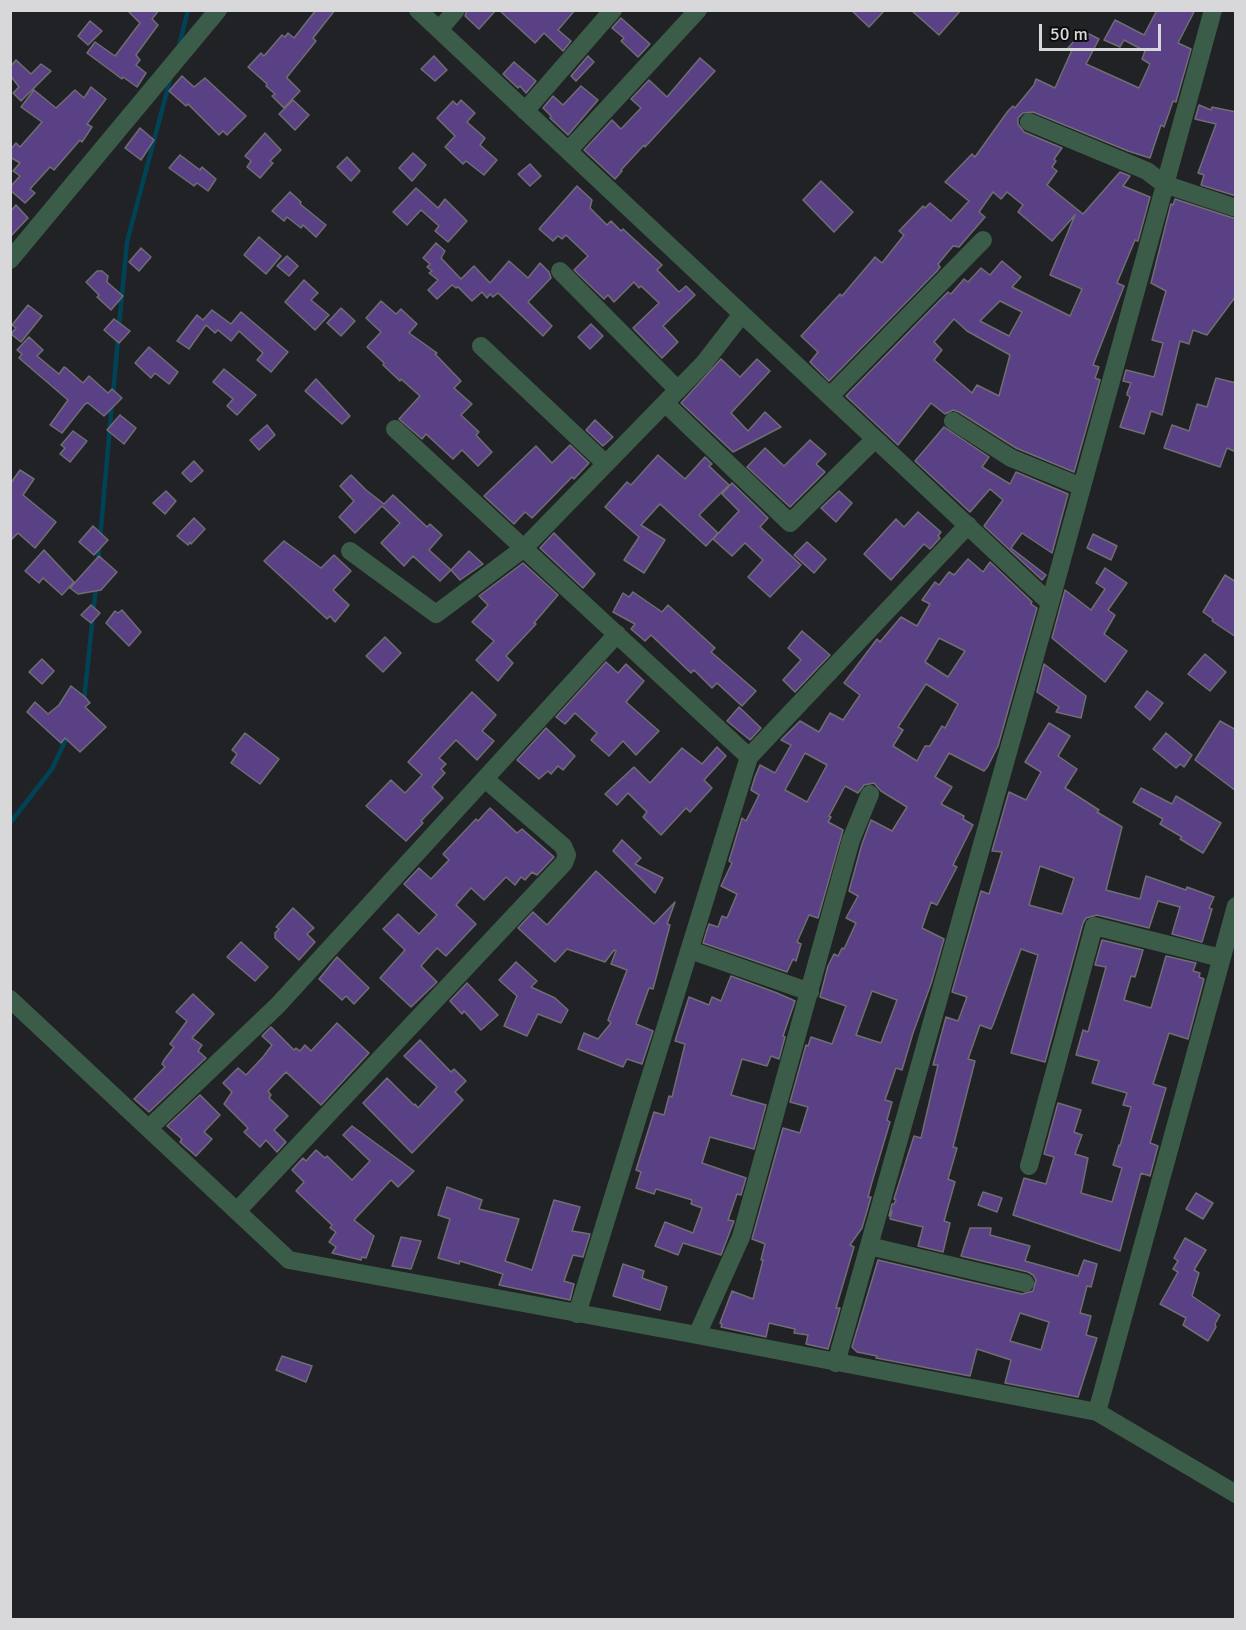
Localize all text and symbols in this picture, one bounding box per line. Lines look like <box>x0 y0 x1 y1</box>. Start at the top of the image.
scale bar <box>1042 12 1164 50</box>
text: 50 m <box>1050 23 1088 45</box>

